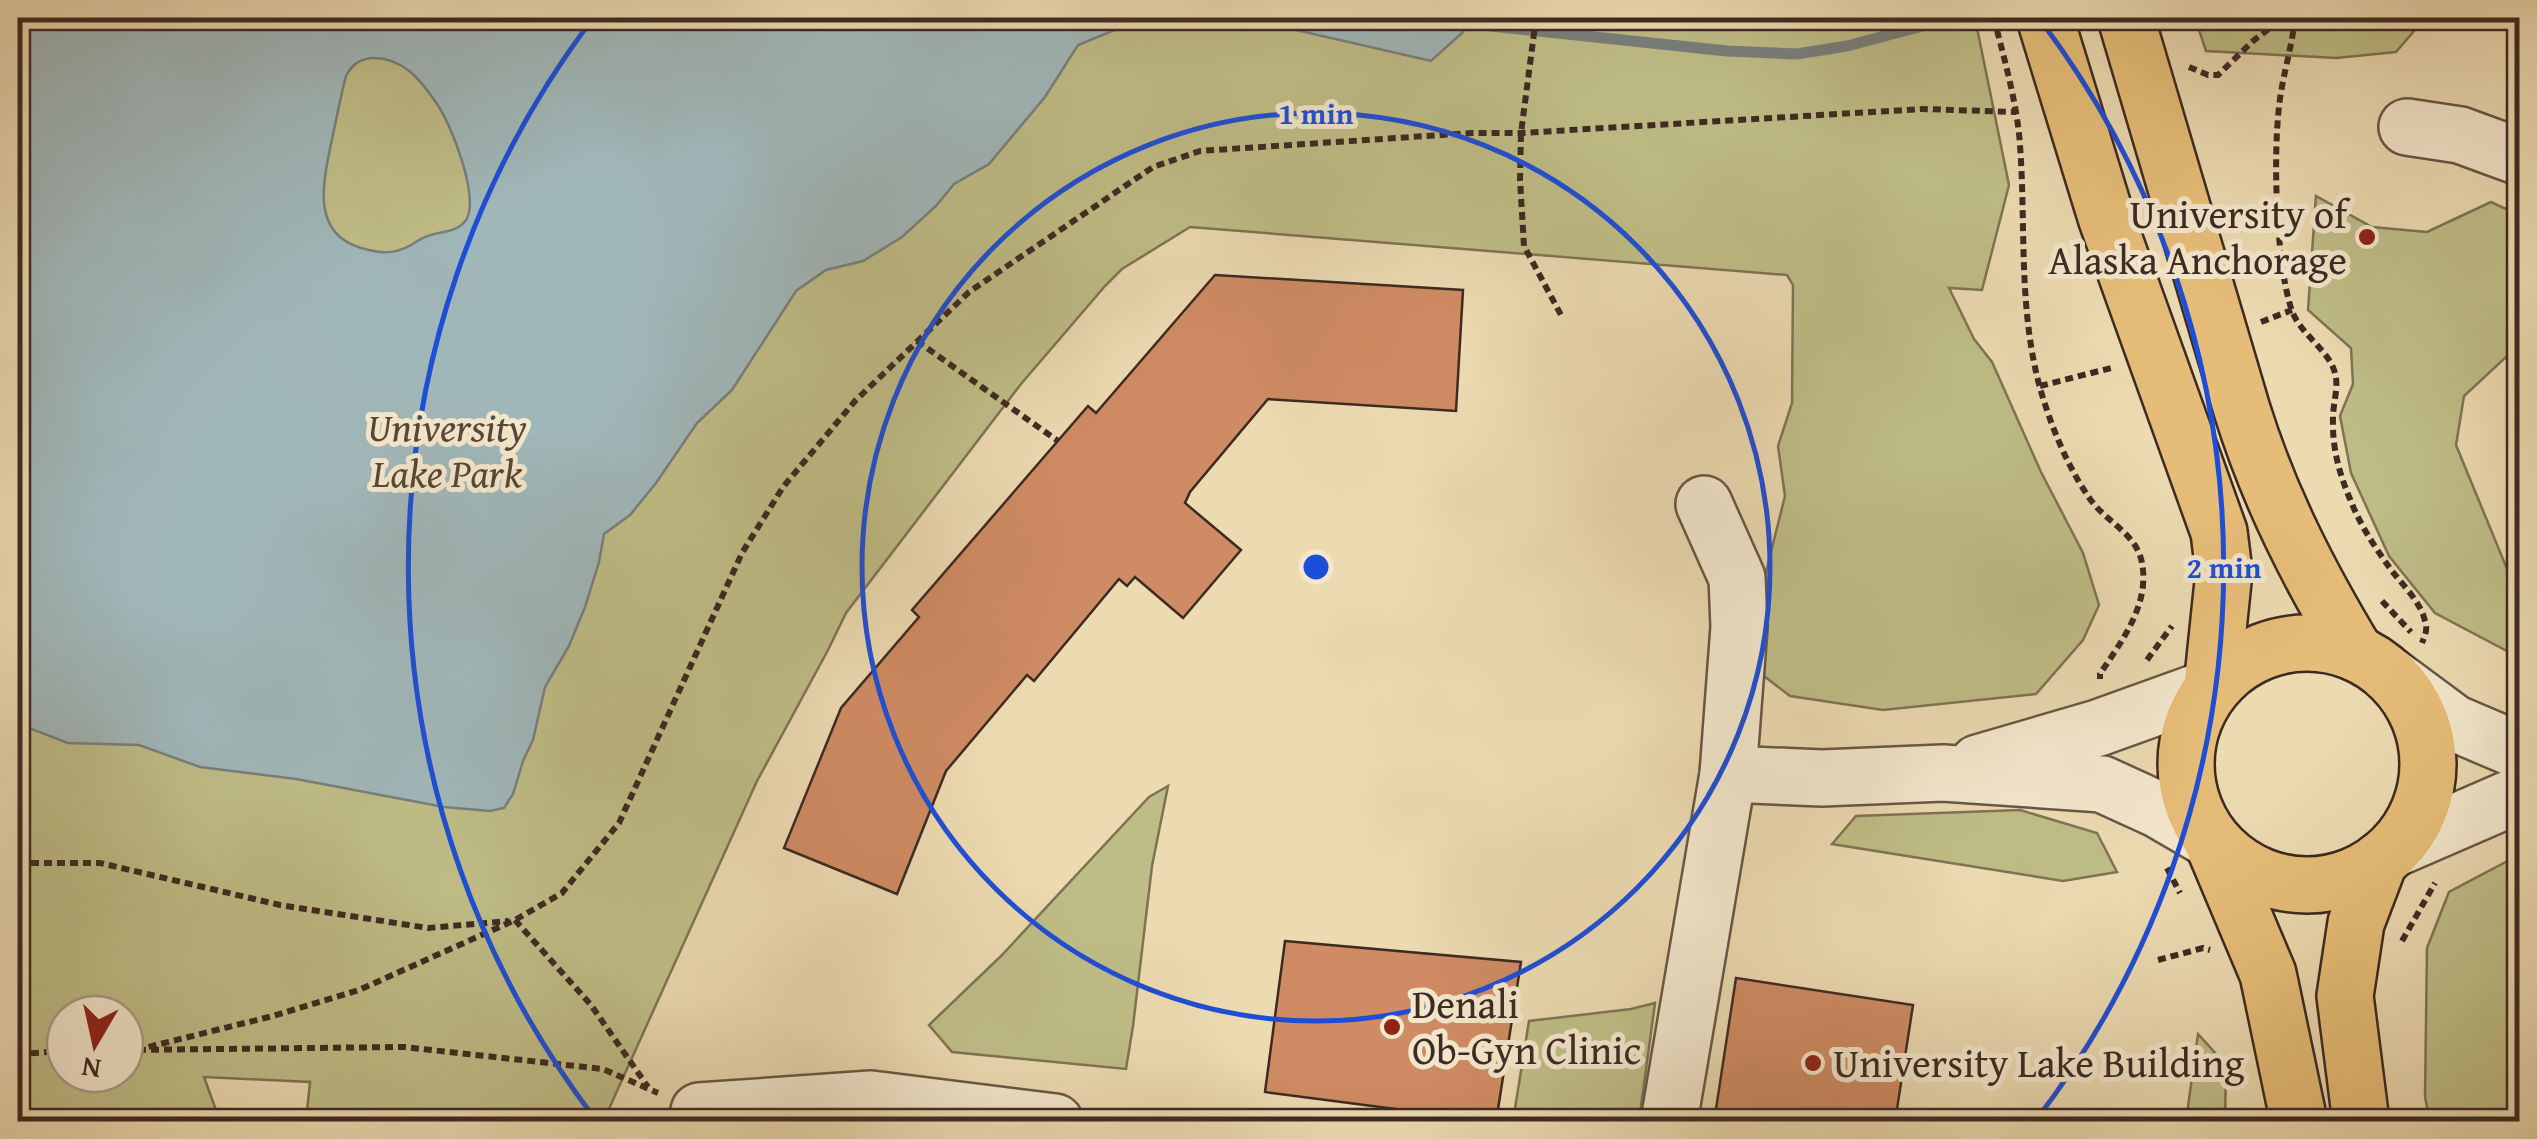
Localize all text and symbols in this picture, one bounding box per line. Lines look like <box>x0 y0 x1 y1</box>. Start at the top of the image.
text: 1 min <box>1279 91 1354 135</box>
place label: University of Alaska Anchorage <box>2048 184 2351 289</box>
marker: University of Alaska Anchorage <box>2356 226 2378 248</box>
park label: University Lake Park <box>367 397 527 502</box>
text: 2 min <box>2187 545 2262 589</box>
centre of rings <box>1298 549 1334 585</box>
place label: Denali Ob-Gyn Clinic <box>1412 974 1641 1079</box>
north arrow <box>45 994 145 1094</box>
marker: Denali Ob-Gyn Clinic <box>1381 1016 1403 1038</box>
place label: University Lake Building <box>1833 1033 2245 1092</box>
text: N <box>78 1047 103 1091</box>
marker: University Lake Building <box>1802 1052 1824 1074</box>

